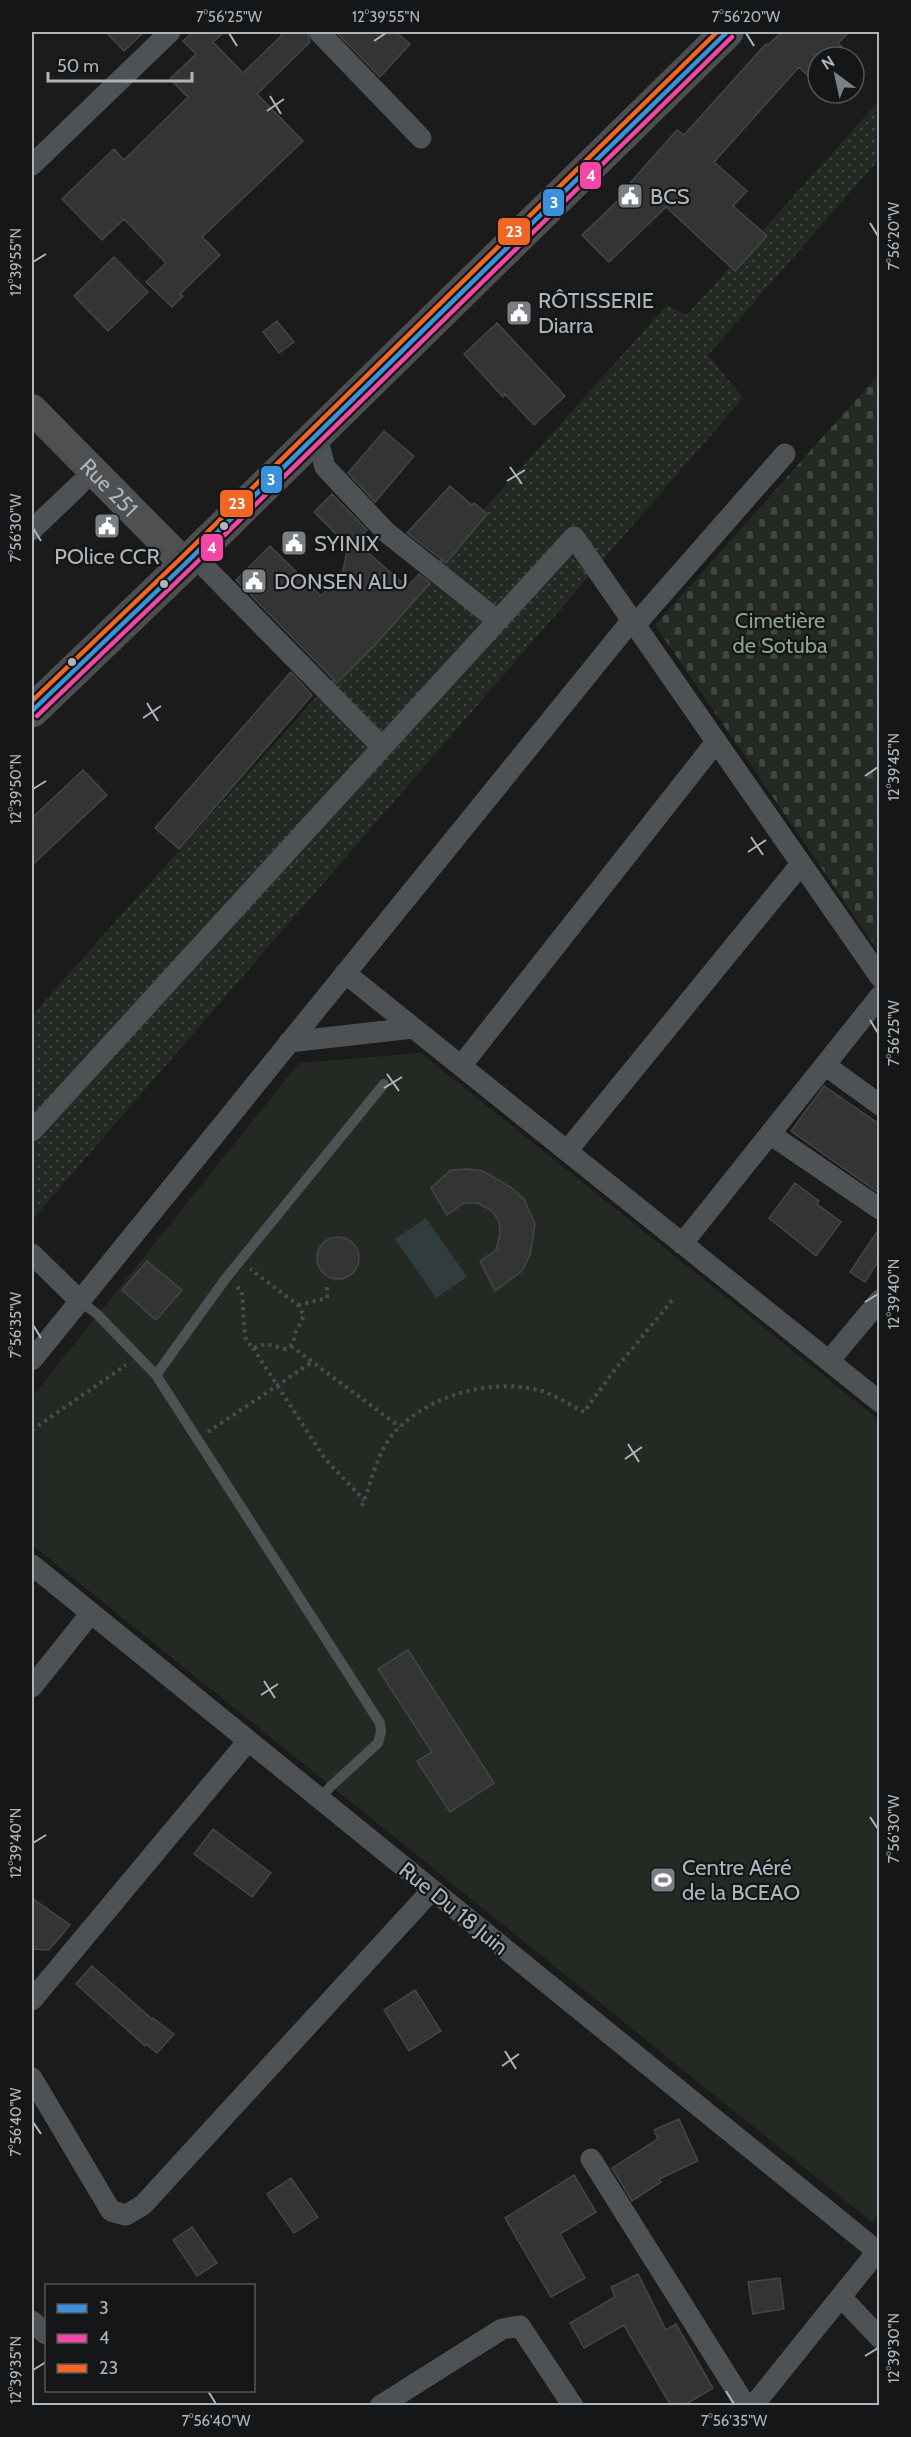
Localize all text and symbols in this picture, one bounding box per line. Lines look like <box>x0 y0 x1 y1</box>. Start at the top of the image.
text: 7°56'25"W <box>196 8 263 26</box>
text: 12°39'55"N <box>352 8 420 26</box>
text: 7°56'20"W <box>712 8 781 26</box>
scale bar <box>48 45 192 83</box>
north arrow <box>806 45 866 105</box>
text: N <box>818 52 838 74</box>
text: 50 m <box>57 55 99 77</box>
line badge: 4 <box>579 161 602 190</box>
text: 4 <box>586 166 596 185</box>
public building icon: BCS <box>615 181 645 211</box>
place label: BCS <box>650 183 690 210</box>
line badge: 3 <box>542 188 565 217</box>
text: 3 <box>550 193 558 212</box>
text: 7°56'20"W <box>885 201 903 270</box>
line badge: 23 <box>497 217 531 246</box>
text: 23 <box>505 222 523 241</box>
text: 12°39'55"N <box>7 228 25 296</box>
place label: RÔTISSERIE Diarra <box>538 287 654 339</box>
public building icon: RÔTISSERIE Diarra <box>504 298 534 328</box>
street label: Rue 251 <box>74 453 144 523</box>
line badge: 3 <box>260 465 283 494</box>
text: 3 <box>267 470 275 489</box>
line badge: 23 <box>219 489 254 518</box>
text: 7°56'30"W <box>7 493 25 562</box>
text: 23 <box>228 494 246 513</box>
public building icon: POlice CCR <box>92 511 122 541</box>
unlabelled marker <box>218 520 230 532</box>
public building icon: SYINIX <box>279 528 309 558</box>
place label: SYINIX <box>314 530 379 557</box>
line badge: 4 <box>200 533 224 562</box>
text: 4 <box>207 538 217 557</box>
place label: POlice CCR <box>54 543 160 570</box>
public building icon: DONSEN ALU <box>239 566 269 596</box>
place label: DONSEN ALU <box>274 568 408 595</box>
unlabelled marker <box>158 578 170 590</box>
park label: Cimetière de Sotuba <box>733 607 828 659</box>
unlabelled marker <box>66 656 78 668</box>
text: 12°39'45"N <box>885 733 903 801</box>
text: 12°39'50"N <box>7 754 25 824</box>
text: 7°56'25"W <box>885 999 903 1066</box>
text: 12°39'40"N <box>885 1259 903 1329</box>
text: 7°56'35"W <box>7 1291 25 1358</box>
text: 7°56'30"W <box>885 1794 903 1863</box>
text: 12°39'40"N <box>7 1808 25 1878</box>
place label: Centre Aéré de la BCEAO <box>682 1854 800 1906</box>
street label: Rue Du 18 Juin <box>394 1856 514 1961</box>
sports icon: Centre Aéré de la BCEAO <box>648 1865 678 1895</box>
text: 7°56'40"W <box>7 2087 25 2157</box>
legend <box>45 2284 255 2392</box>
text: 3 <box>99 2297 109 2319</box>
text: 12°39'30"N <box>885 2313 903 2383</box>
text: 4 <box>99 2327 109 2349</box>
text: 12°39'35"N <box>7 2336 25 2404</box>
text: 23 <box>99 2357 118 2379</box>
text: 7°56'40"W <box>182 2412 251 2430</box>
text: 7°56'35"W <box>701 2412 768 2430</box>

